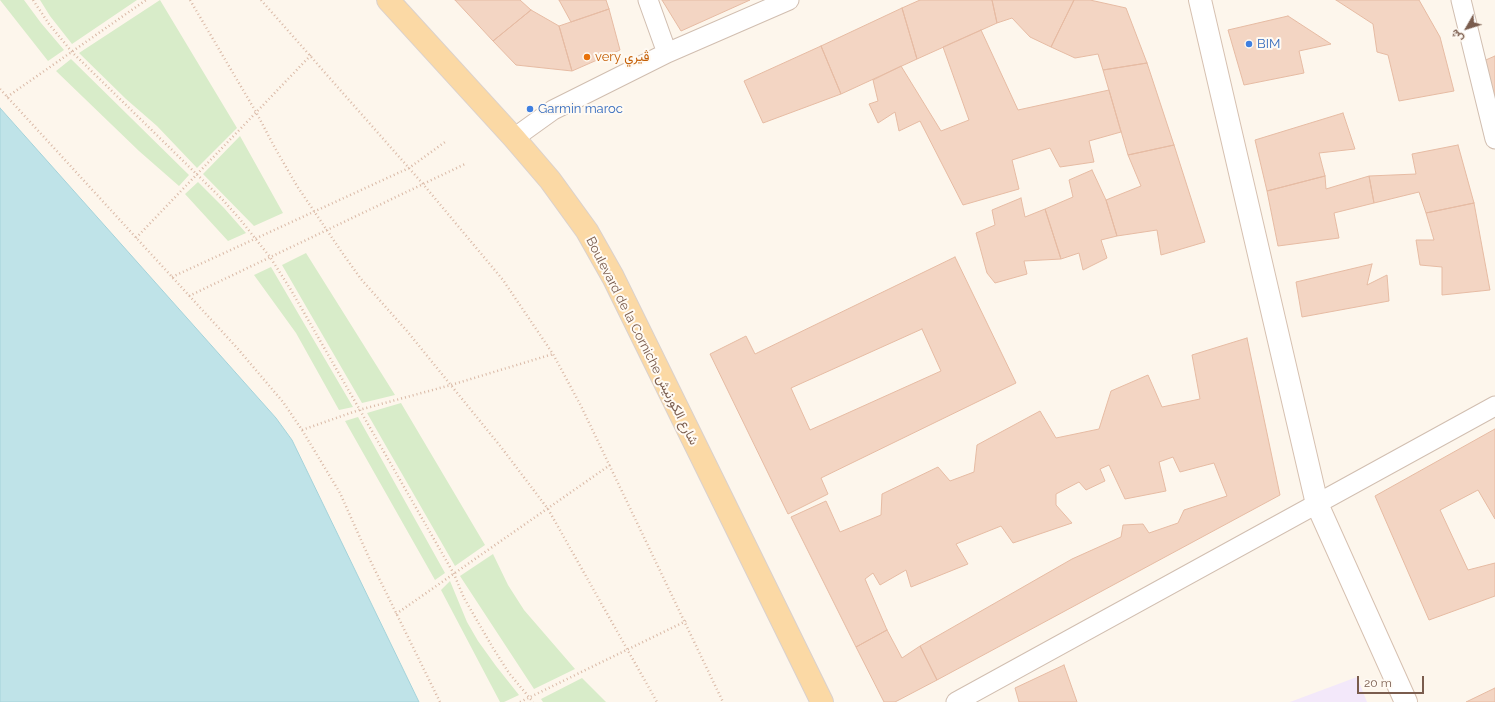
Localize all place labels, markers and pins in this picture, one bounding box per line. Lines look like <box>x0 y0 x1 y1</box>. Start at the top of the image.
place label: BIM <box>1257 36 1280 52</box>
marker: BIM <box>1244 39 1254 49</box>
place label: very ڤيري <box>595 49 650 65</box>
marker: very ڤيري <box>582 52 592 62</box>
place label: Garmin maroc <box>538 101 623 117</box>
marker: Garmin maroc <box>525 104 535 114</box>

